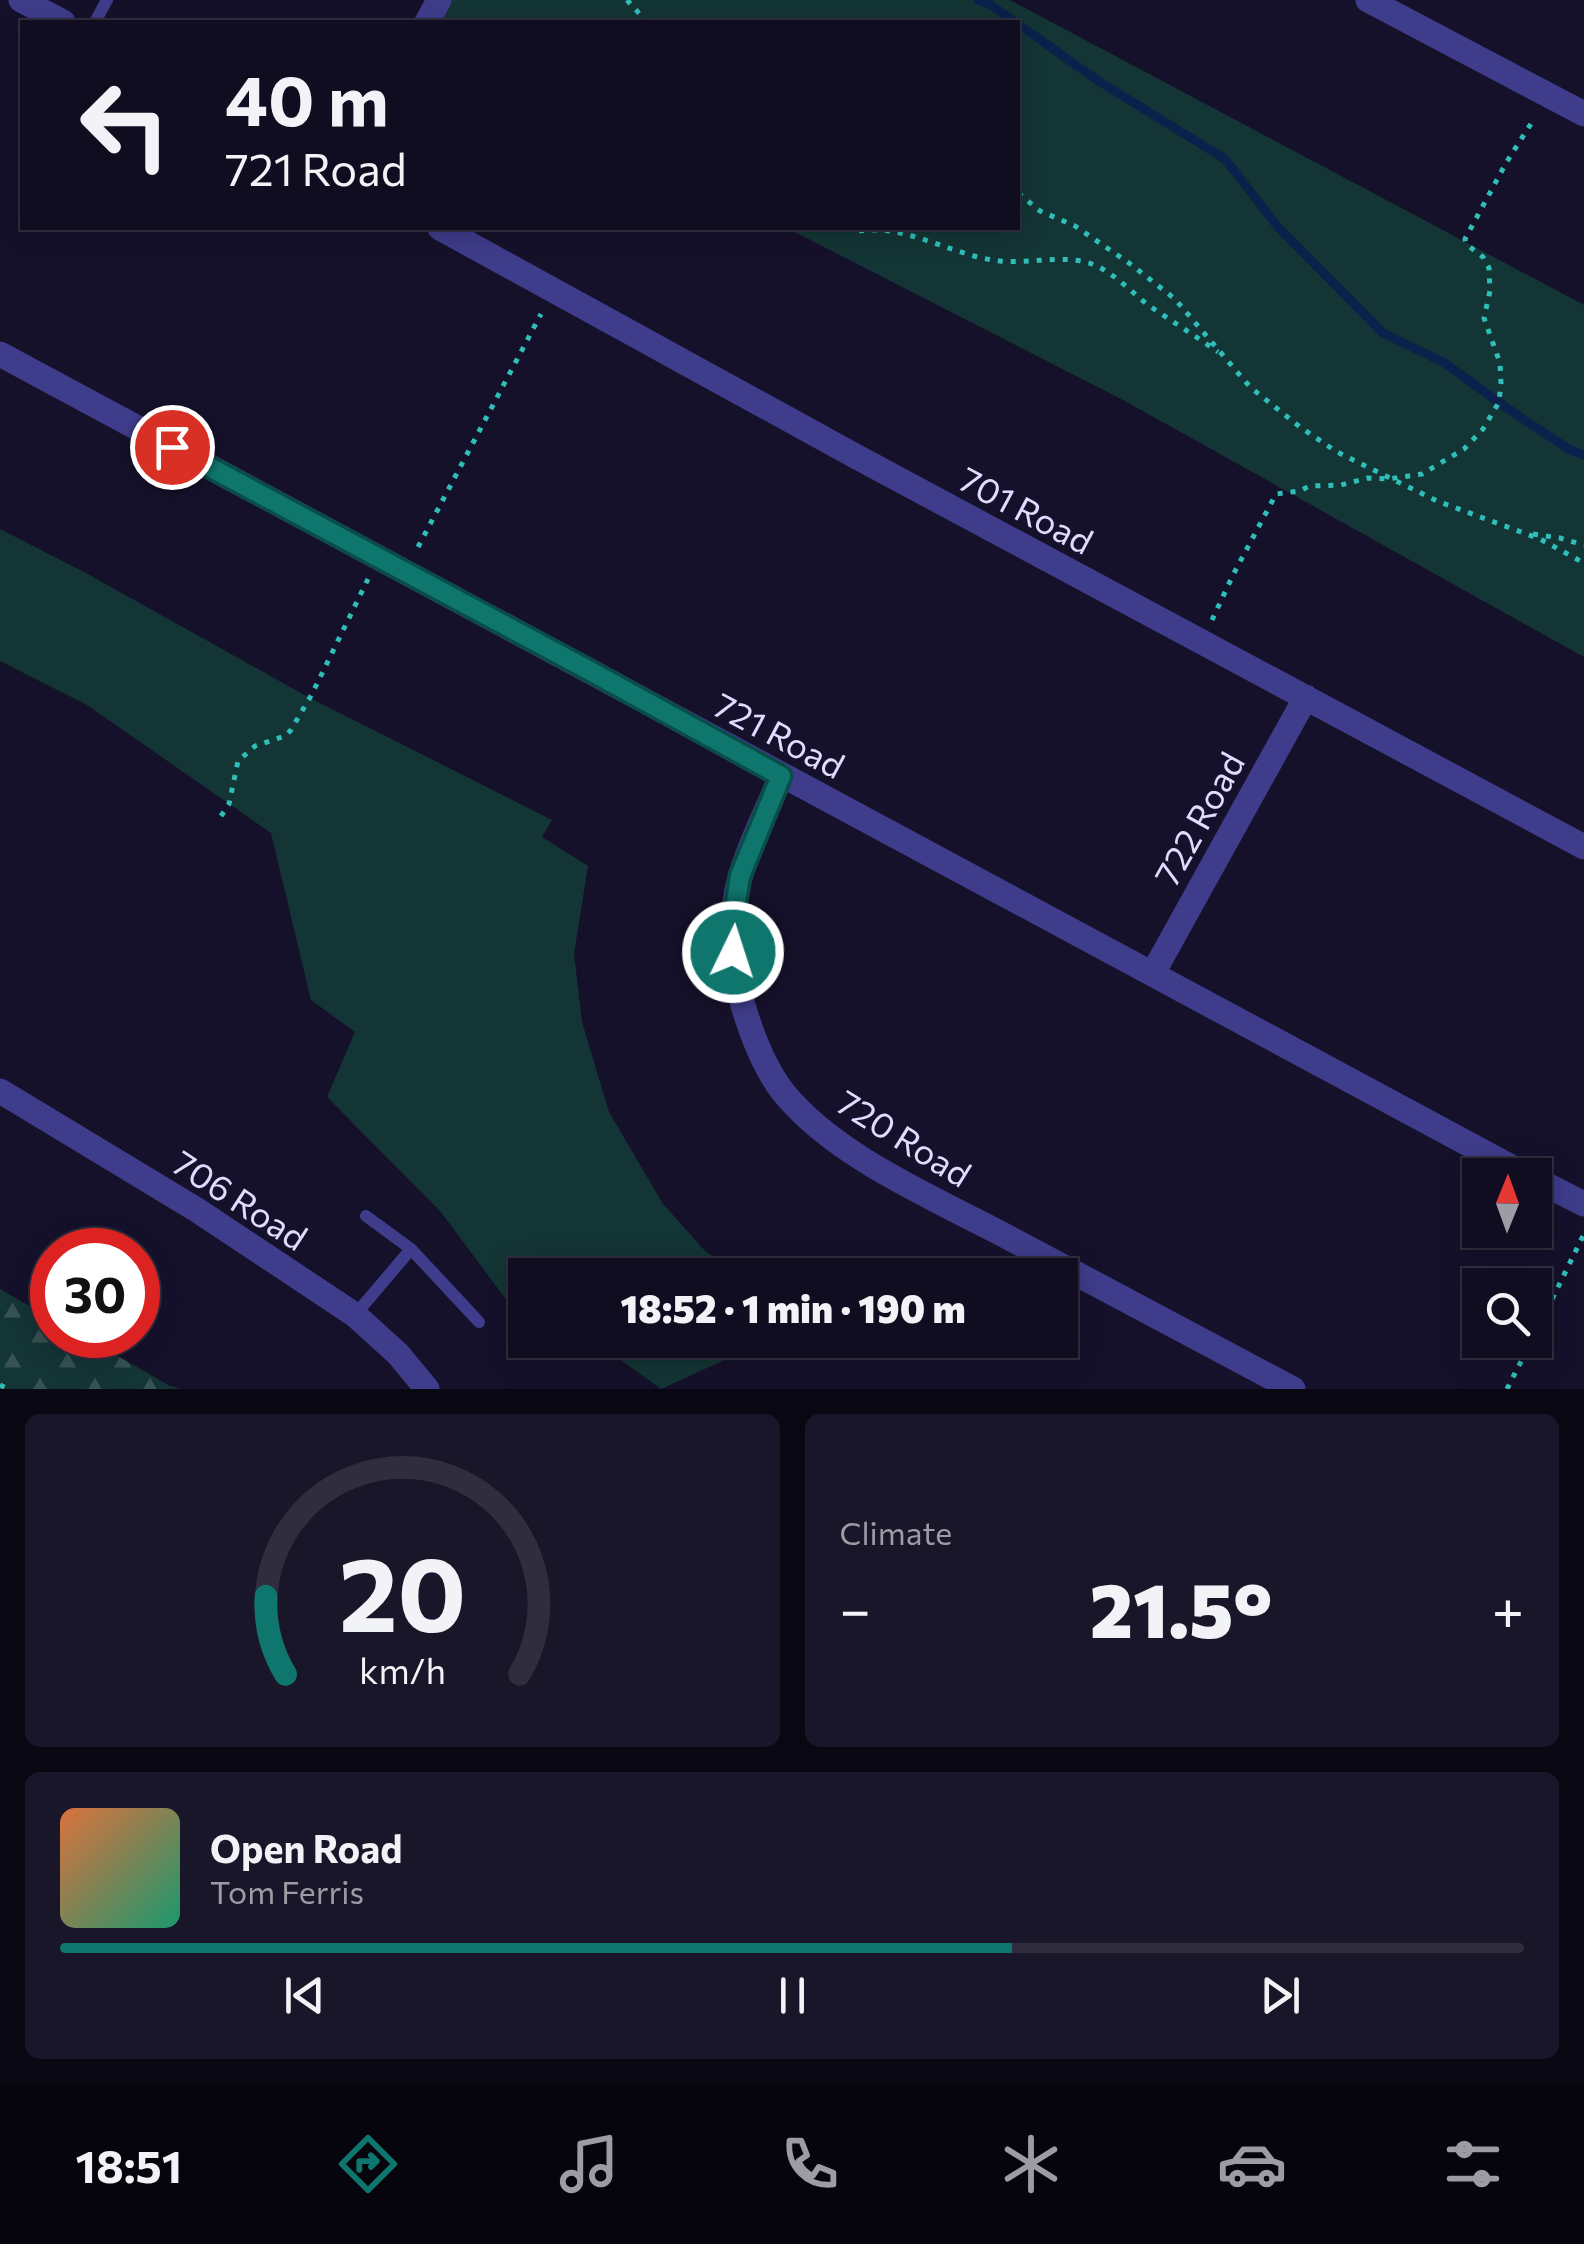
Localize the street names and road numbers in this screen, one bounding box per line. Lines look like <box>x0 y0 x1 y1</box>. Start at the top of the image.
street label: 701 Road <box>953 456 1101 562</box>
street label: 721 Road <box>708 682 852 786</box>
street label: 722 Road <box>1144 744 1252 892</box>
street label: 720 Road <box>830 1079 980 1195</box>
street label: 706 Road <box>166 1140 316 1258</box>

